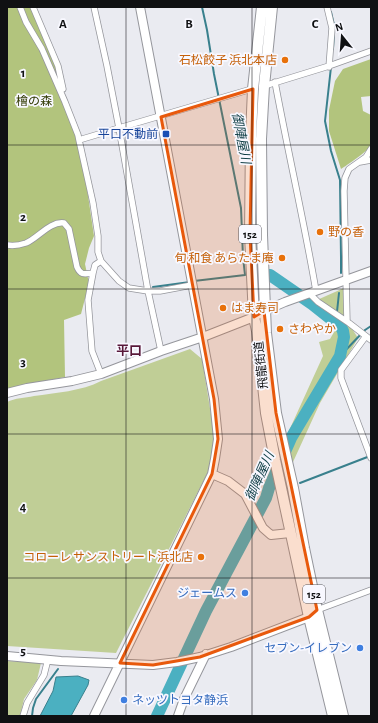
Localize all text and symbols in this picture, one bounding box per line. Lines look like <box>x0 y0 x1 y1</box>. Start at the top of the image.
north arrow <box>322 16 362 56</box>
text: A <box>59 18 67 31</box>
text: B <box>185 18 193 31</box>
text: C <box>312 18 319 31</box>
text: N <box>334 21 344 33</box>
place label: 石松餃子 浜北本店 <box>179 53 277 66</box>
marker: 石松餃子 浜北本店 <box>280 55 290 65</box>
text: 1 <box>21 67 25 80</box>
park label: 檜の森 <box>16 94 52 107</box>
water label: 御陣屋川 <box>229 111 253 167</box>
place label: 平口不動前 <box>98 127 158 140</box>
marker: 平口不動前 <box>161 129 171 139</box>
text: 2 <box>20 211 26 224</box>
road number: 152 <box>239 225 261 243</box>
place label: 野の香 <box>328 225 364 238</box>
marker: 野の香 <box>315 227 325 237</box>
place label: 旬 和食 あらたま庵 <box>174 251 274 264</box>
marker: 旬 和食 あらたま庵 <box>277 253 287 263</box>
place label: はま寿司 <box>231 301 279 314</box>
marker: はま寿司 <box>218 303 228 313</box>
place label: さわやか <box>288 322 336 335</box>
marker: さわやか <box>275 324 285 334</box>
street label: 飛龍街道 <box>252 340 269 390</box>
district label: 平口 <box>116 344 142 358</box>
text: 3 <box>20 356 26 369</box>
water label: 御陣屋川 <box>243 448 278 503</box>
text: 4 <box>20 501 27 514</box>
place label: コローレ サンストリート浜北店 <box>23 550 193 563</box>
marker: コローレ サンストリート浜北店 <box>196 552 206 562</box>
road number: 152 <box>303 585 325 603</box>
place label: ジェームス <box>177 587 237 599</box>
marker: ジェームス <box>240 588 250 598</box>
place label: セブン-イレブン <box>264 641 352 654</box>
marker: セブン-イレブン <box>355 643 365 653</box>
text: 5 <box>20 645 26 658</box>
place label: ネッツトヨタ静浜 <box>132 693 228 706</box>
marker: ネッツトヨタ静浜 <box>119 695 129 705</box>

